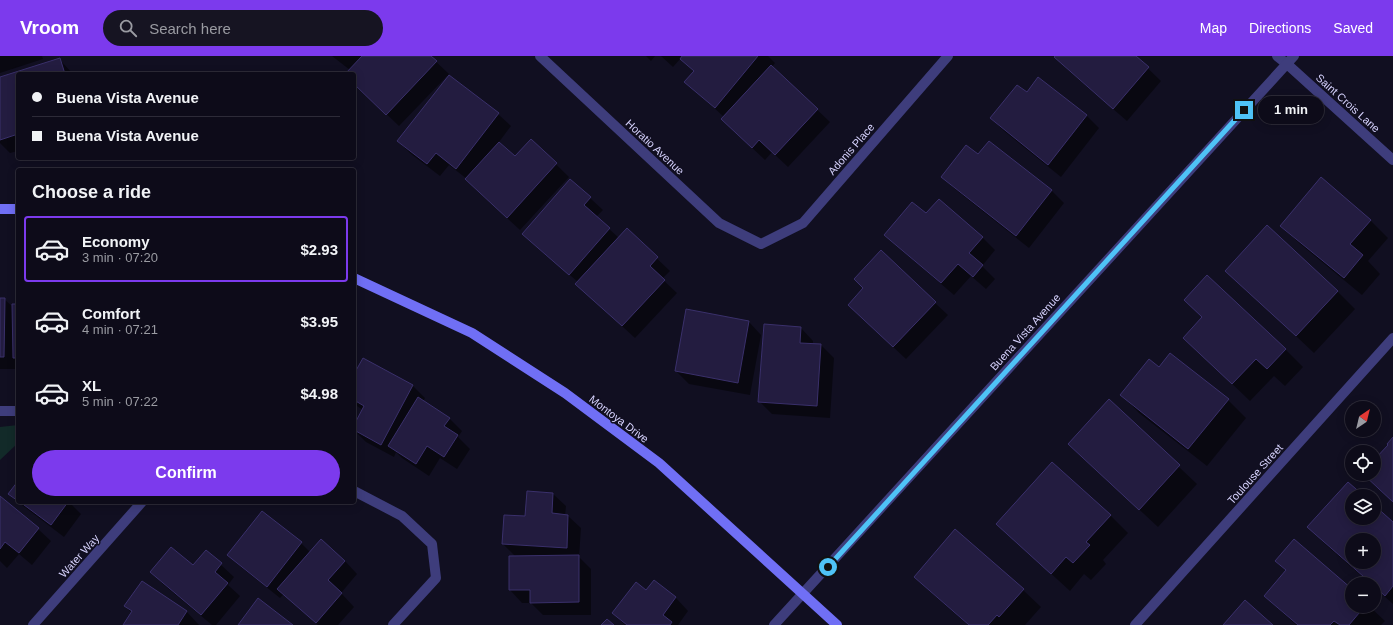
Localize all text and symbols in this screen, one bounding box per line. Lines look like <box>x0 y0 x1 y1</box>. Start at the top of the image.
search box <box>103 10 383 46</box>
text: Vroom <box>20 17 79 38</box>
icon: search <box>117 17 139 39</box>
text: Search here <box>149 20 231 37</box>
text: Map <box>1200 20 1227 36</box>
text: Directions <box>1249 20 1311 36</box>
text: Saved <box>1333 20 1373 36</box>
street label: Saint Crois Lane <box>1314 71 1382 135</box>
text: Buena Vista Avenue <box>56 89 199 106</box>
callout: 1 min <box>1258 96 1324 124</box>
route end <box>1235 101 1253 119</box>
text: 1 min <box>1274 102 1308 117</box>
street label: Horatio Avenue <box>623 117 687 177</box>
street label: Adonis Place <box>825 121 877 177</box>
text: Buena Vista Avenue <box>56 127 199 144</box>
text: Choose a ride <box>32 182 151 202</box>
icon: car <box>34 231 70 267</box>
text: Economy <box>82 233 150 250</box>
text: $2.93 <box>300 241 338 258</box>
text: 3 min · 07:20 <box>82 250 158 265</box>
street label: Buena Vista Avenue <box>988 291 1062 373</box>
icon: car <box>34 303 70 339</box>
text: Comfort <box>82 305 140 322</box>
text: $3.95 <box>300 313 338 330</box>
text: 4 min · 07:21 <box>82 322 158 337</box>
icon: car <box>34 375 70 411</box>
text: XL <box>82 377 101 394</box>
text: $4.98 <box>300 385 338 402</box>
street label: Montoya Drive <box>587 393 651 445</box>
text: 5 min · 07:22 <box>82 394 158 409</box>
north arrow <box>1345 401 1381 437</box>
map controls <box>1345 401 1381 613</box>
street label: Toulouse Street <box>1225 442 1285 506</box>
button: locate <box>1345 445 1381 481</box>
button: Confirm <box>32 450 340 496</box>
button: layers <box>1345 489 1381 525</box>
street label: Water Way <box>57 532 102 580</box>
button: + <box>1345 533 1381 569</box>
route start <box>819 558 837 576</box>
button: − <box>1345 577 1381 613</box>

